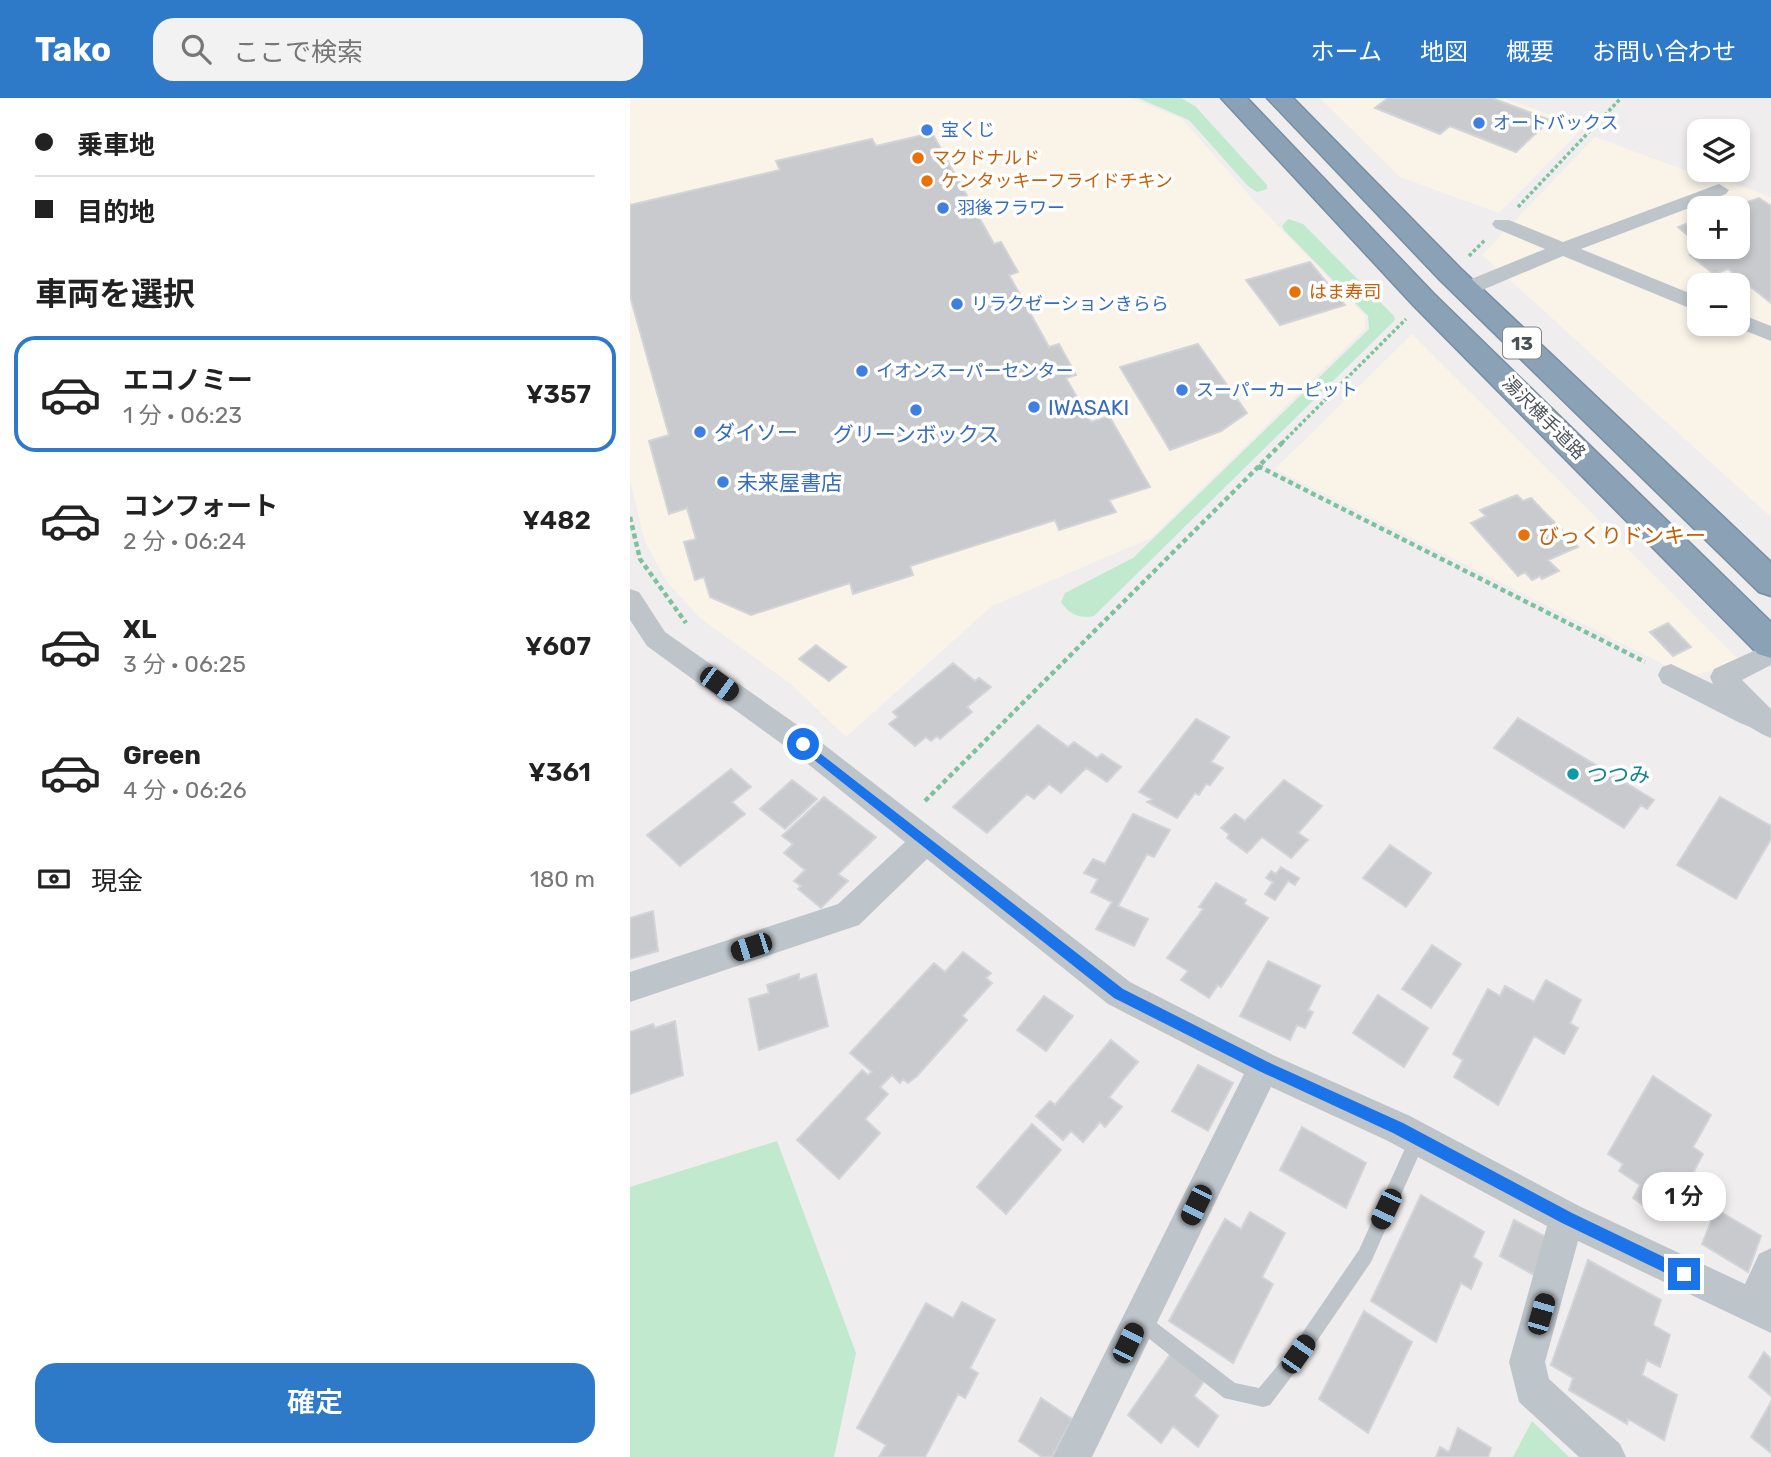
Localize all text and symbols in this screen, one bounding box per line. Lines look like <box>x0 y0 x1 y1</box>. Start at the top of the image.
search box <box>153 18 643 81</box>
text: Tako <box>35 30 111 69</box>
icon: search <box>177 30 215 68</box>
text: ここで検索 <box>233 37 363 68</box>
text: ホーム <box>1311 38 1382 66</box>
text: 地図 <box>1420 38 1468 66</box>
text: 概要 <box>1506 38 1554 66</box>
text: お問い合わせ <box>1592 38 1736 66</box>
place label: オートバックス <box>1493 112 1618 134</box>
marker: オートバックス <box>1471 115 1487 131</box>
place label: 宝くじ <box>941 119 995 141</box>
map controls <box>1687 119 1750 336</box>
button: layers <box>1687 119 1750 182</box>
marker: 宝くじ <box>919 122 935 138</box>
text: 乗車地 <box>77 130 155 161</box>
place label: マクドナルド <box>932 147 1040 169</box>
marker: マクドナルド <box>910 150 926 166</box>
place label: ケンタッキーフライドチキン <box>941 170 1173 192</box>
marker: ケンタッキーフライドチキン <box>919 173 935 189</box>
button: + <box>1687 196 1750 259</box>
text: 目的地 <box>77 197 155 228</box>
place label: 羽後フラワー <box>957 197 1065 219</box>
marker: 羽後フラワー <box>935 200 951 216</box>
button: − <box>1687 273 1750 336</box>
text: 車両を選択 <box>35 275 195 313</box>
place label: はま寿司 <box>1309 281 1381 303</box>
marker: はま寿司 <box>1287 284 1303 300</box>
place label: リラクゼーションきらら <box>971 293 1169 315</box>
marker: リラクゼーションきらら <box>949 296 965 312</box>
road number: 13 <box>1503 328 1541 358</box>
place label: イオンスーパーセンター <box>876 360 1073 382</box>
icon: car <box>39 363 102 426</box>
marker: イオンスーパーセンター <box>854 363 870 379</box>
text: エコノミー <box>123 365 253 396</box>
street label: 湯沢横手道路 <box>1498 372 1590 464</box>
text: ¥357 <box>526 379 591 410</box>
place label: スーパーカーピット <box>1196 379 1358 401</box>
marker: スーパーカーピット <box>1174 382 1190 398</box>
place label: IWASAKI <box>1048 395 1129 420</box>
marker: IWASAKI <box>1026 399 1042 415</box>
text: 1 分 · 06:23 <box>123 401 242 429</box>
marker: グリーンボックス <box>908 402 924 418</box>
place label: ダイソー <box>714 420 798 445</box>
place label: グリーンボックス <box>833 422 999 447</box>
marker: ダイソー <box>692 424 708 440</box>
place label: 未来屋書店 <box>737 470 842 495</box>
marker: 未来屋書店 <box>715 474 731 490</box>
icon: car <box>39 489 102 552</box>
text: コンフォート <box>123 491 278 522</box>
text: ¥482 <box>522 505 591 536</box>
place label: びっくりドンキー <box>1538 523 1706 548</box>
text: 2 分 · 06:24 <box>123 527 246 555</box>
marker: びっくりドンキー <box>1516 527 1532 543</box>
text: XL <box>123 614 156 645</box>
icon: car <box>39 615 102 678</box>
text: ¥607 <box>525 631 591 662</box>
text: 3 分 · 06:25 <box>123 650 246 678</box>
car <box>696 663 743 705</box>
route start <box>787 728 819 760</box>
text: Green <box>123 740 201 771</box>
icon: car <box>39 741 102 804</box>
text: ¥361 <box>528 757 591 788</box>
place label: つつみ <box>1587 762 1650 787</box>
marker: つつみ <box>1565 766 1581 782</box>
text: 4 分 · 06:26 <box>123 776 247 804</box>
icon: cash <box>35 860 73 898</box>
text: 180 m <box>530 865 595 893</box>
text: 現金 <box>91 866 143 897</box>
car <box>728 931 775 963</box>
callout: 1 分 <box>1642 1172 1726 1222</box>
car <box>1178 1182 1215 1228</box>
text: 1 分 <box>1664 1182 1704 1210</box>
car <box>1368 1186 1405 1232</box>
route end <box>1668 1258 1700 1290</box>
car <box>1526 1291 1557 1337</box>
car <box>1110 1320 1147 1366</box>
car <box>1278 1331 1319 1377</box>
button: 確定 <box>35 1363 595 1443</box>

